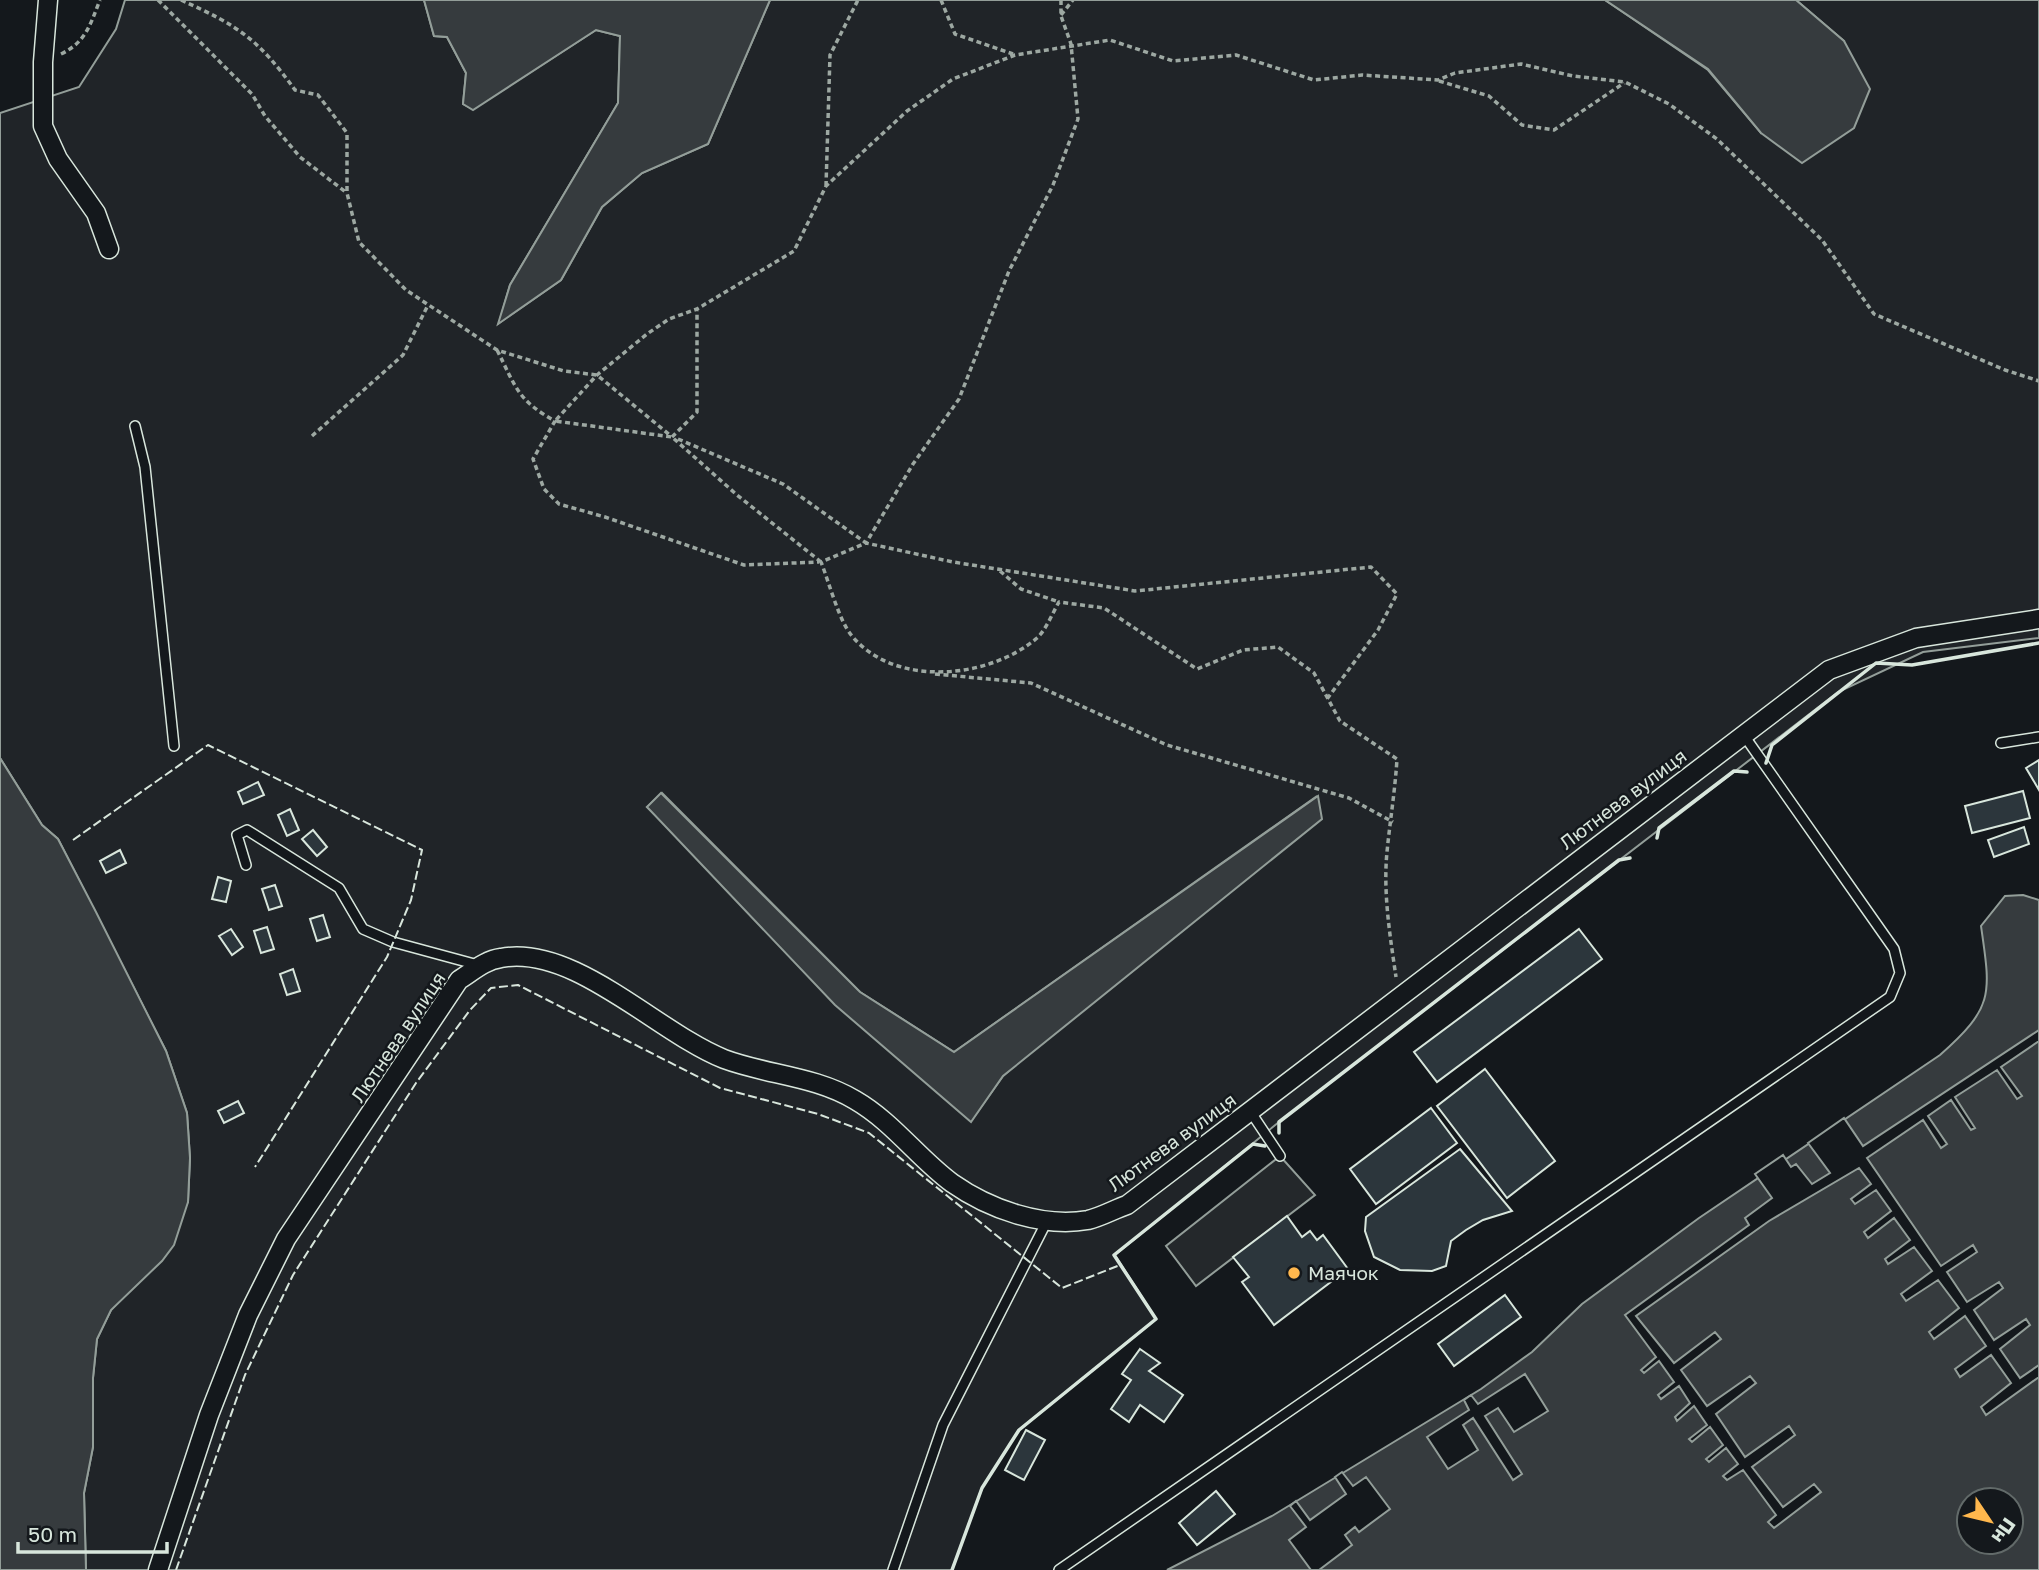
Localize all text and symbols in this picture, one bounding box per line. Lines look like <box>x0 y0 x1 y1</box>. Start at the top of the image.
street label: Лютнева вулиця <box>1555 744 1690 854</box>
street label: Лютнева вулиця <box>345 967 450 1106</box>
street label: Лютнева вулиця <box>1103 1088 1240 1196</box>
place label: Маячок <box>1308 1261 1379 1284</box>
marker: Маячок <box>1286 1265 1302 1281</box>
north arrow <box>1955 1486 2025 1556</box>
scale bar <box>18 1510 166 1554</box>
text: Пн <box>1988 1514 2021 1548</box>
text: 50 m <box>28 1521 77 1547</box>

